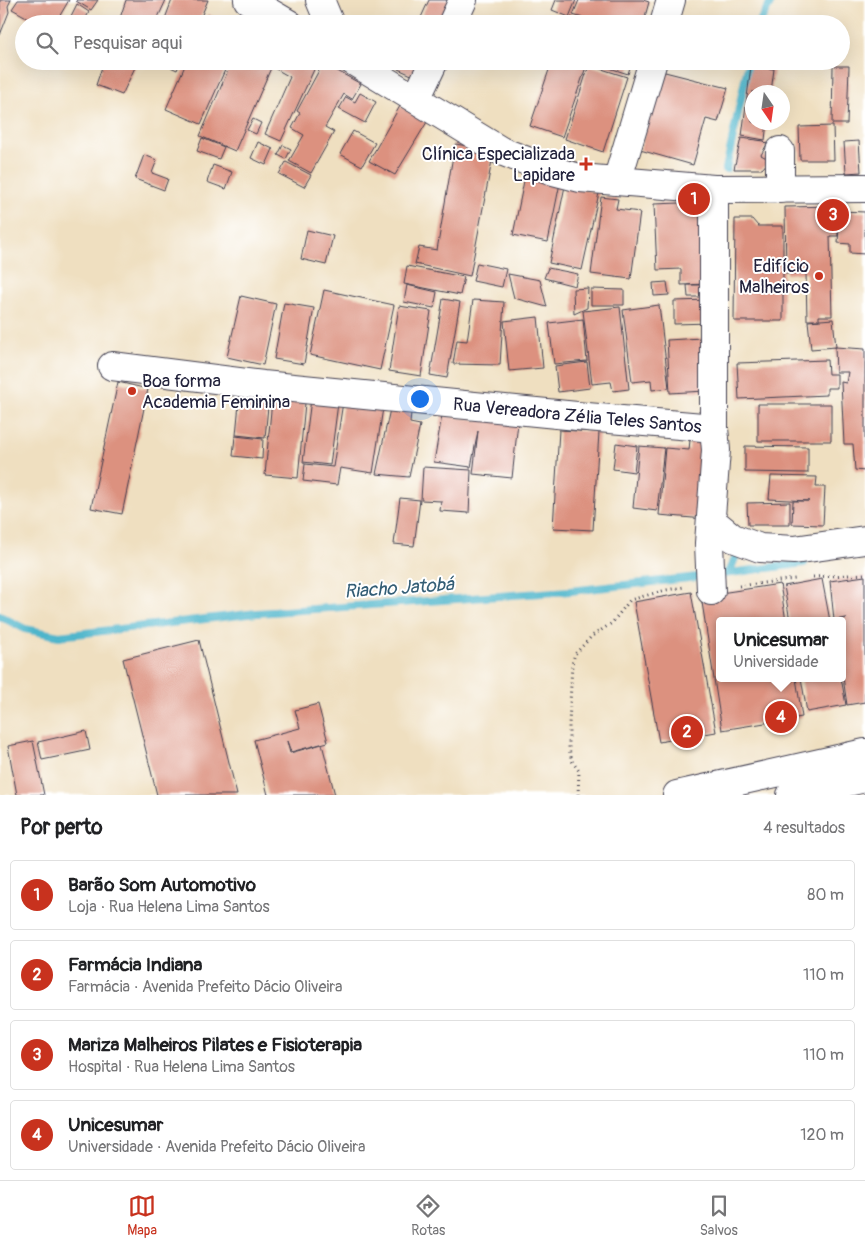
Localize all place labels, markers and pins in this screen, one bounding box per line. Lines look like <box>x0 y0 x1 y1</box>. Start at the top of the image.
place label: Clínica Especializada Lapidare <box>422 143 575 187</box>
marker: Clínica Especializada Lapidare <box>579 157 593 171</box>
pin: 1 <box>678 180 710 218</box>
pin: 3 <box>817 196 849 234</box>
place label: Edifício Malheiros <box>739 255 809 299</box>
marker: Edifício Malheiros <box>813 270 825 282</box>
place label: Boa forma Academia Feminina <box>142 370 290 414</box>
marker: Boa forma Academia Feminina <box>126 385 138 397</box>
pin: 4 <box>765 698 797 736</box>
pin: 2 <box>671 713 703 751</box>

